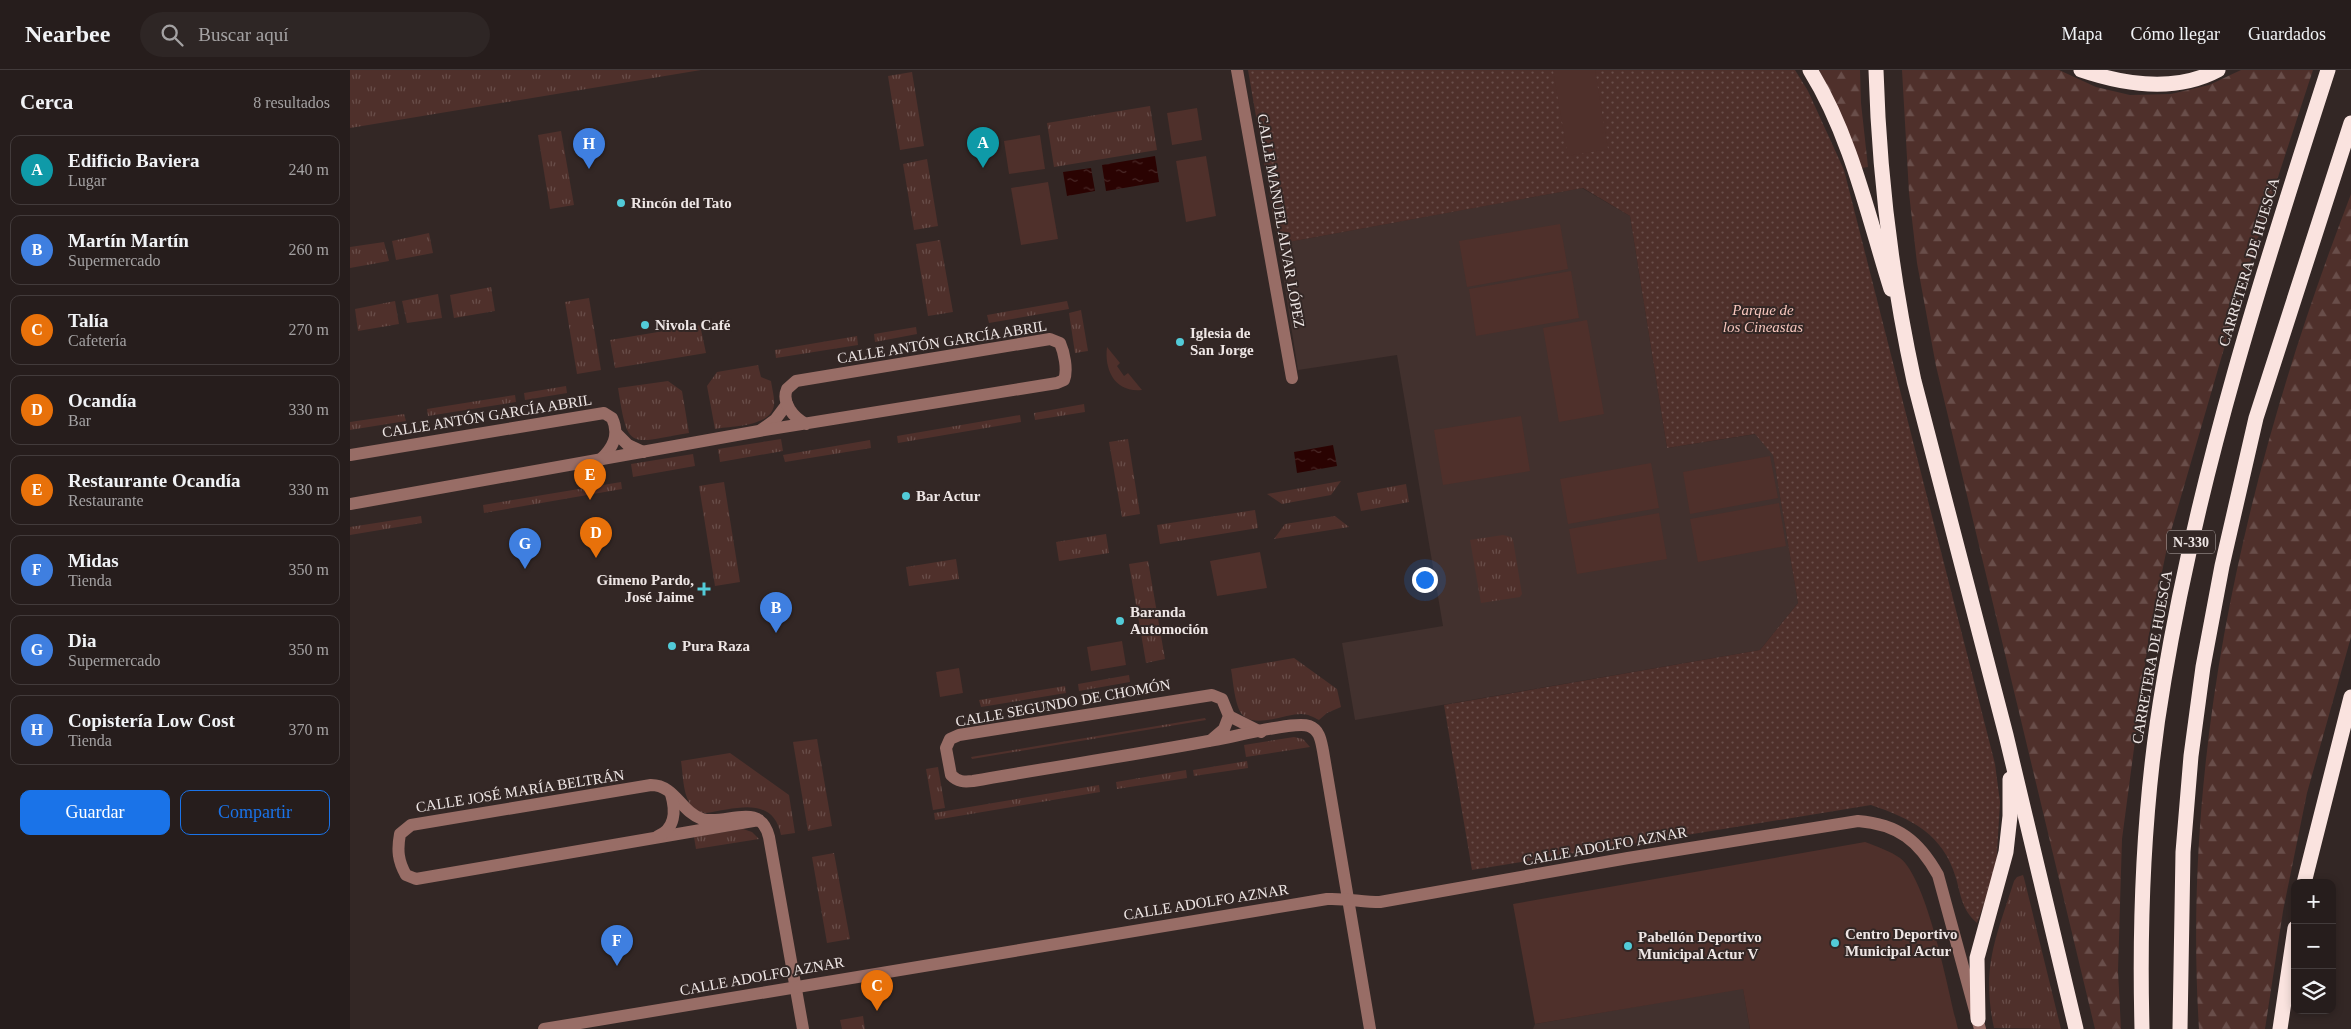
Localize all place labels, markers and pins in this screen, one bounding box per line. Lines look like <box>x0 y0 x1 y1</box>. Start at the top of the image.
pin: A <box>967 127 999 168</box>
pin: H <box>573 128 605 169</box>
place label: Rincón del Tato <box>631 195 732 211</box>
marker: Rincón del Tato <box>615 197 627 209</box>
place label: Nivola Café <box>655 317 731 333</box>
marker: Nivola Café <box>639 319 651 331</box>
place label: Iglesia de San Jorge <box>1190 325 1254 358</box>
marker: Iglesia de San Jorge <box>1174 336 1186 348</box>
pin: E <box>574 459 606 500</box>
place label: Bar Actur <box>916 488 981 504</box>
marker: Bar Actur <box>900 490 912 502</box>
pin: D <box>580 517 612 558</box>
pin: G <box>509 528 541 569</box>
place label: Gimeno Pardo, José Jaime <box>597 572 694 605</box>
marker: Gimeno Pardo, José Jaime <box>698 583 710 595</box>
pin: B <box>760 592 792 633</box>
place label: Baranda Automoción <box>1130 604 1209 637</box>
marker: Baranda Automoción <box>1114 615 1126 627</box>
place label: Pura Raza <box>682 638 750 654</box>
marker: Pura Raza <box>666 640 678 652</box>
pin: F <box>601 925 633 966</box>
place label: Centro Deportivo Municipal Actur <box>1845 926 1958 959</box>
place label: Pabellón Deportivo Municipal Actur V <box>1638 929 1762 962</box>
marker: Centro Deportivo Municipal Actur <box>1829 937 1841 949</box>
marker: Pabellón Deportivo Municipal Actur V <box>1622 940 1634 952</box>
pin: C <box>861 970 893 1011</box>

